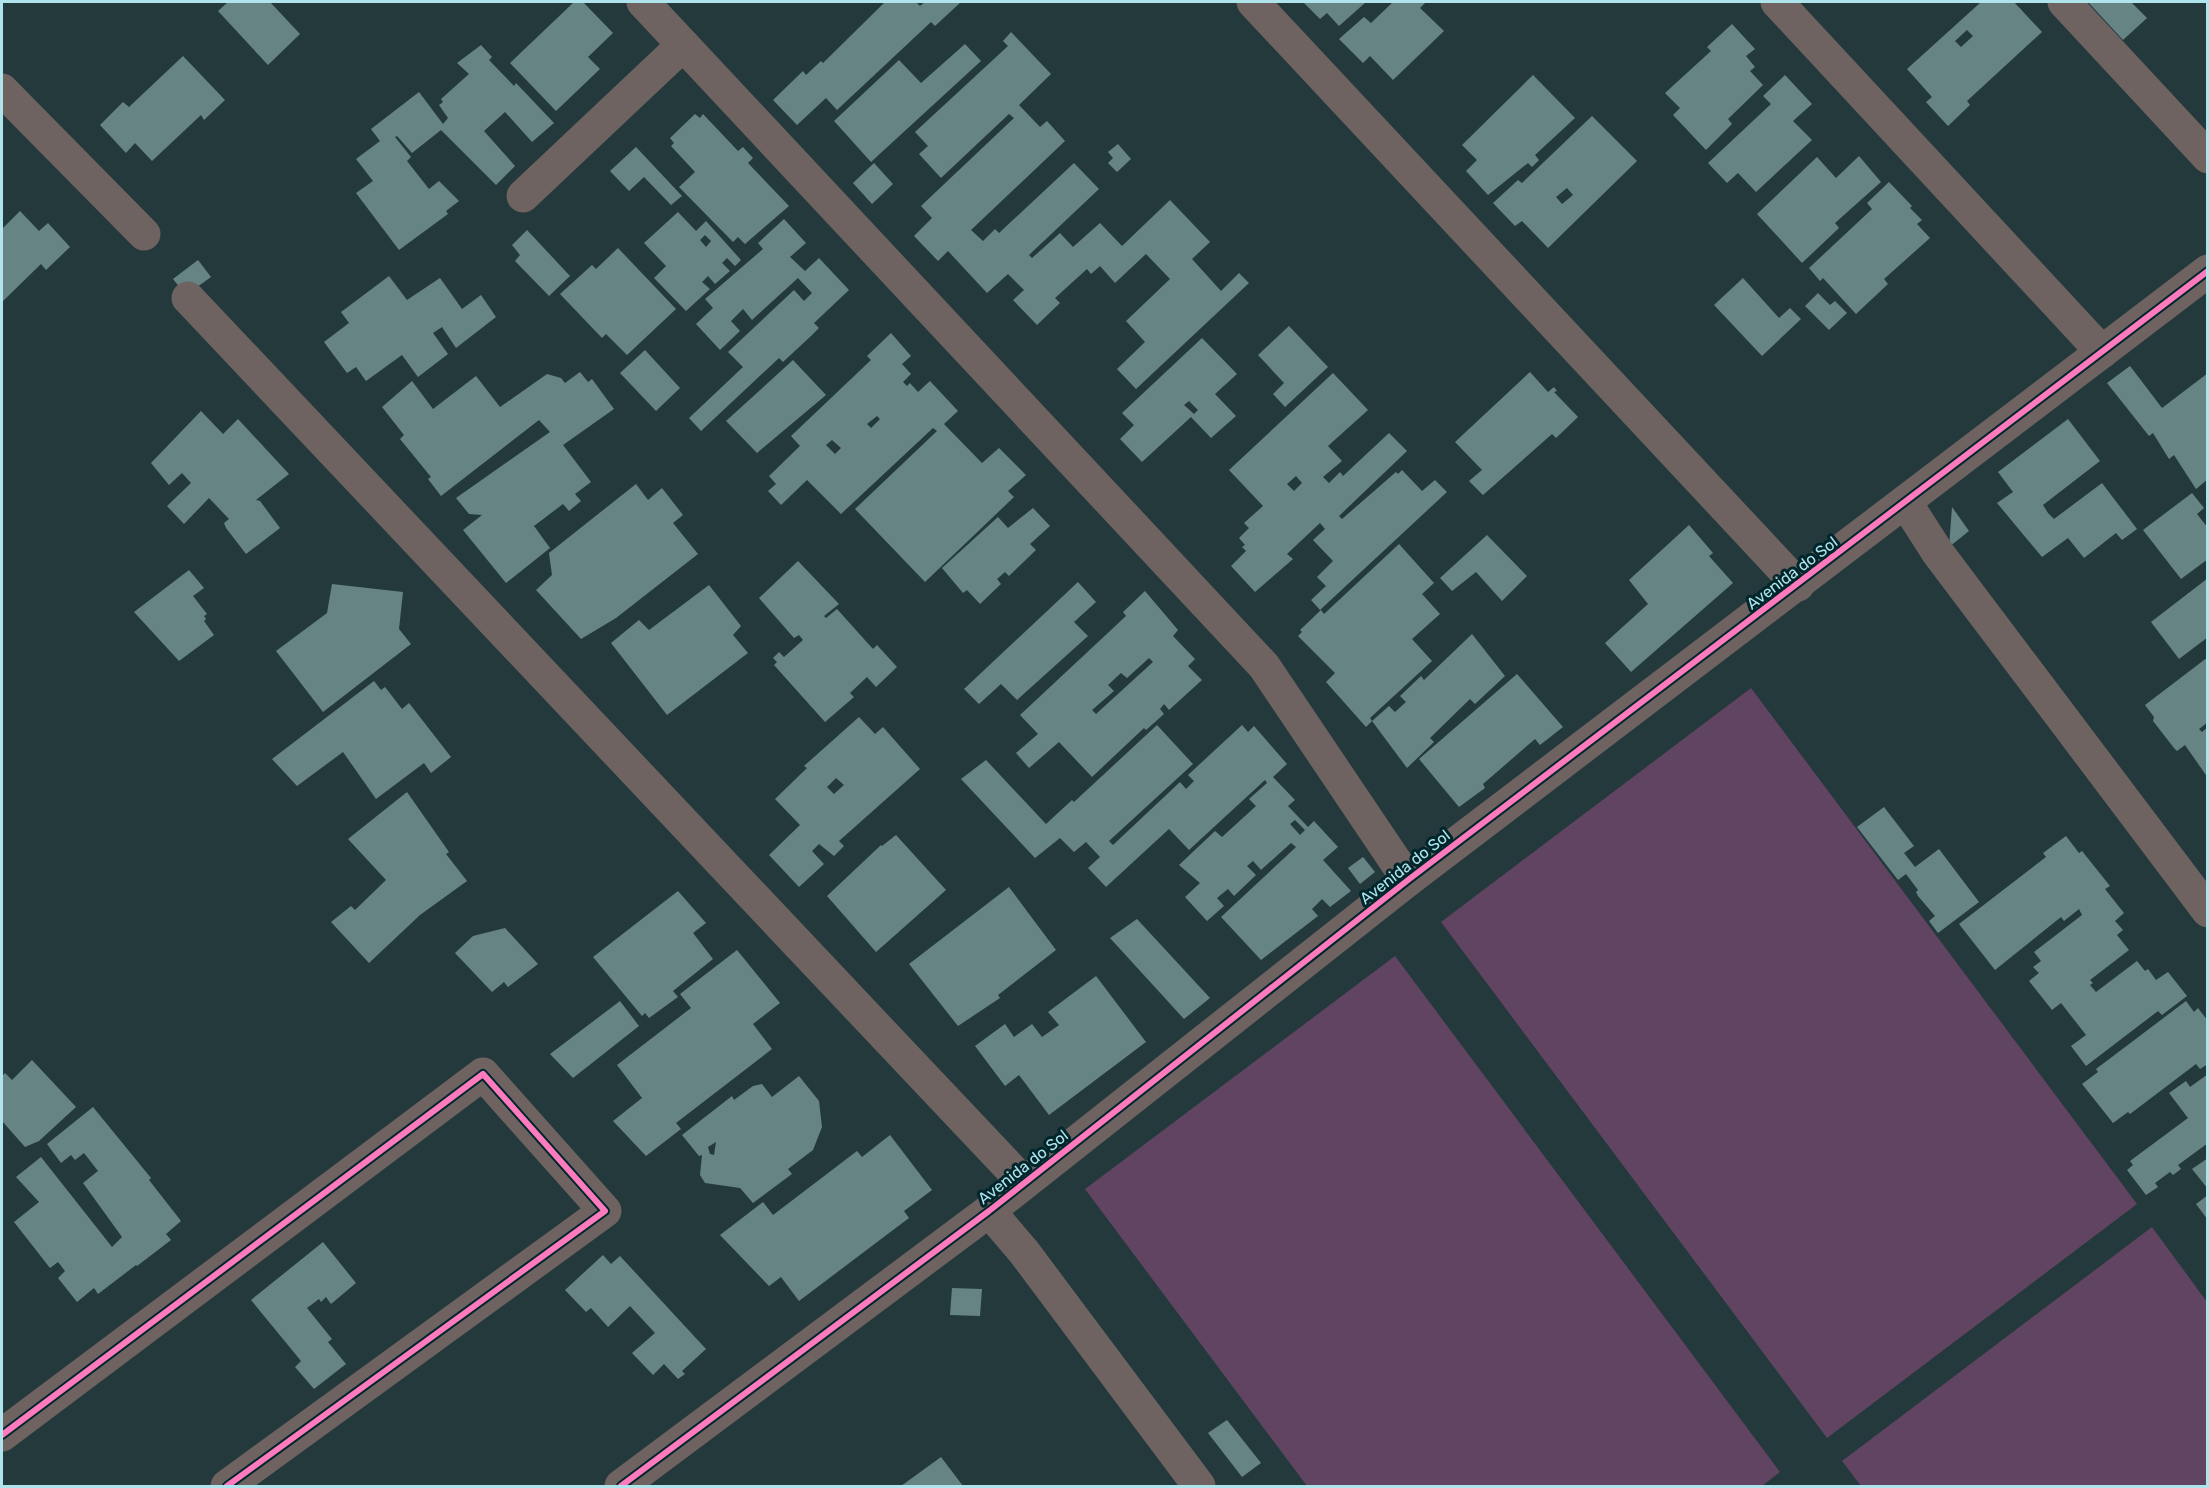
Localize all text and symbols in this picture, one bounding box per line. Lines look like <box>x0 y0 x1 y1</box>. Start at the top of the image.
street label: Avenida do Sol <box>1743 533 1841 613</box>
street label: Avenida do Sol <box>1356 826 1454 908</box>
street label: Avenida do Sol <box>974 1126 1072 1208</box>

